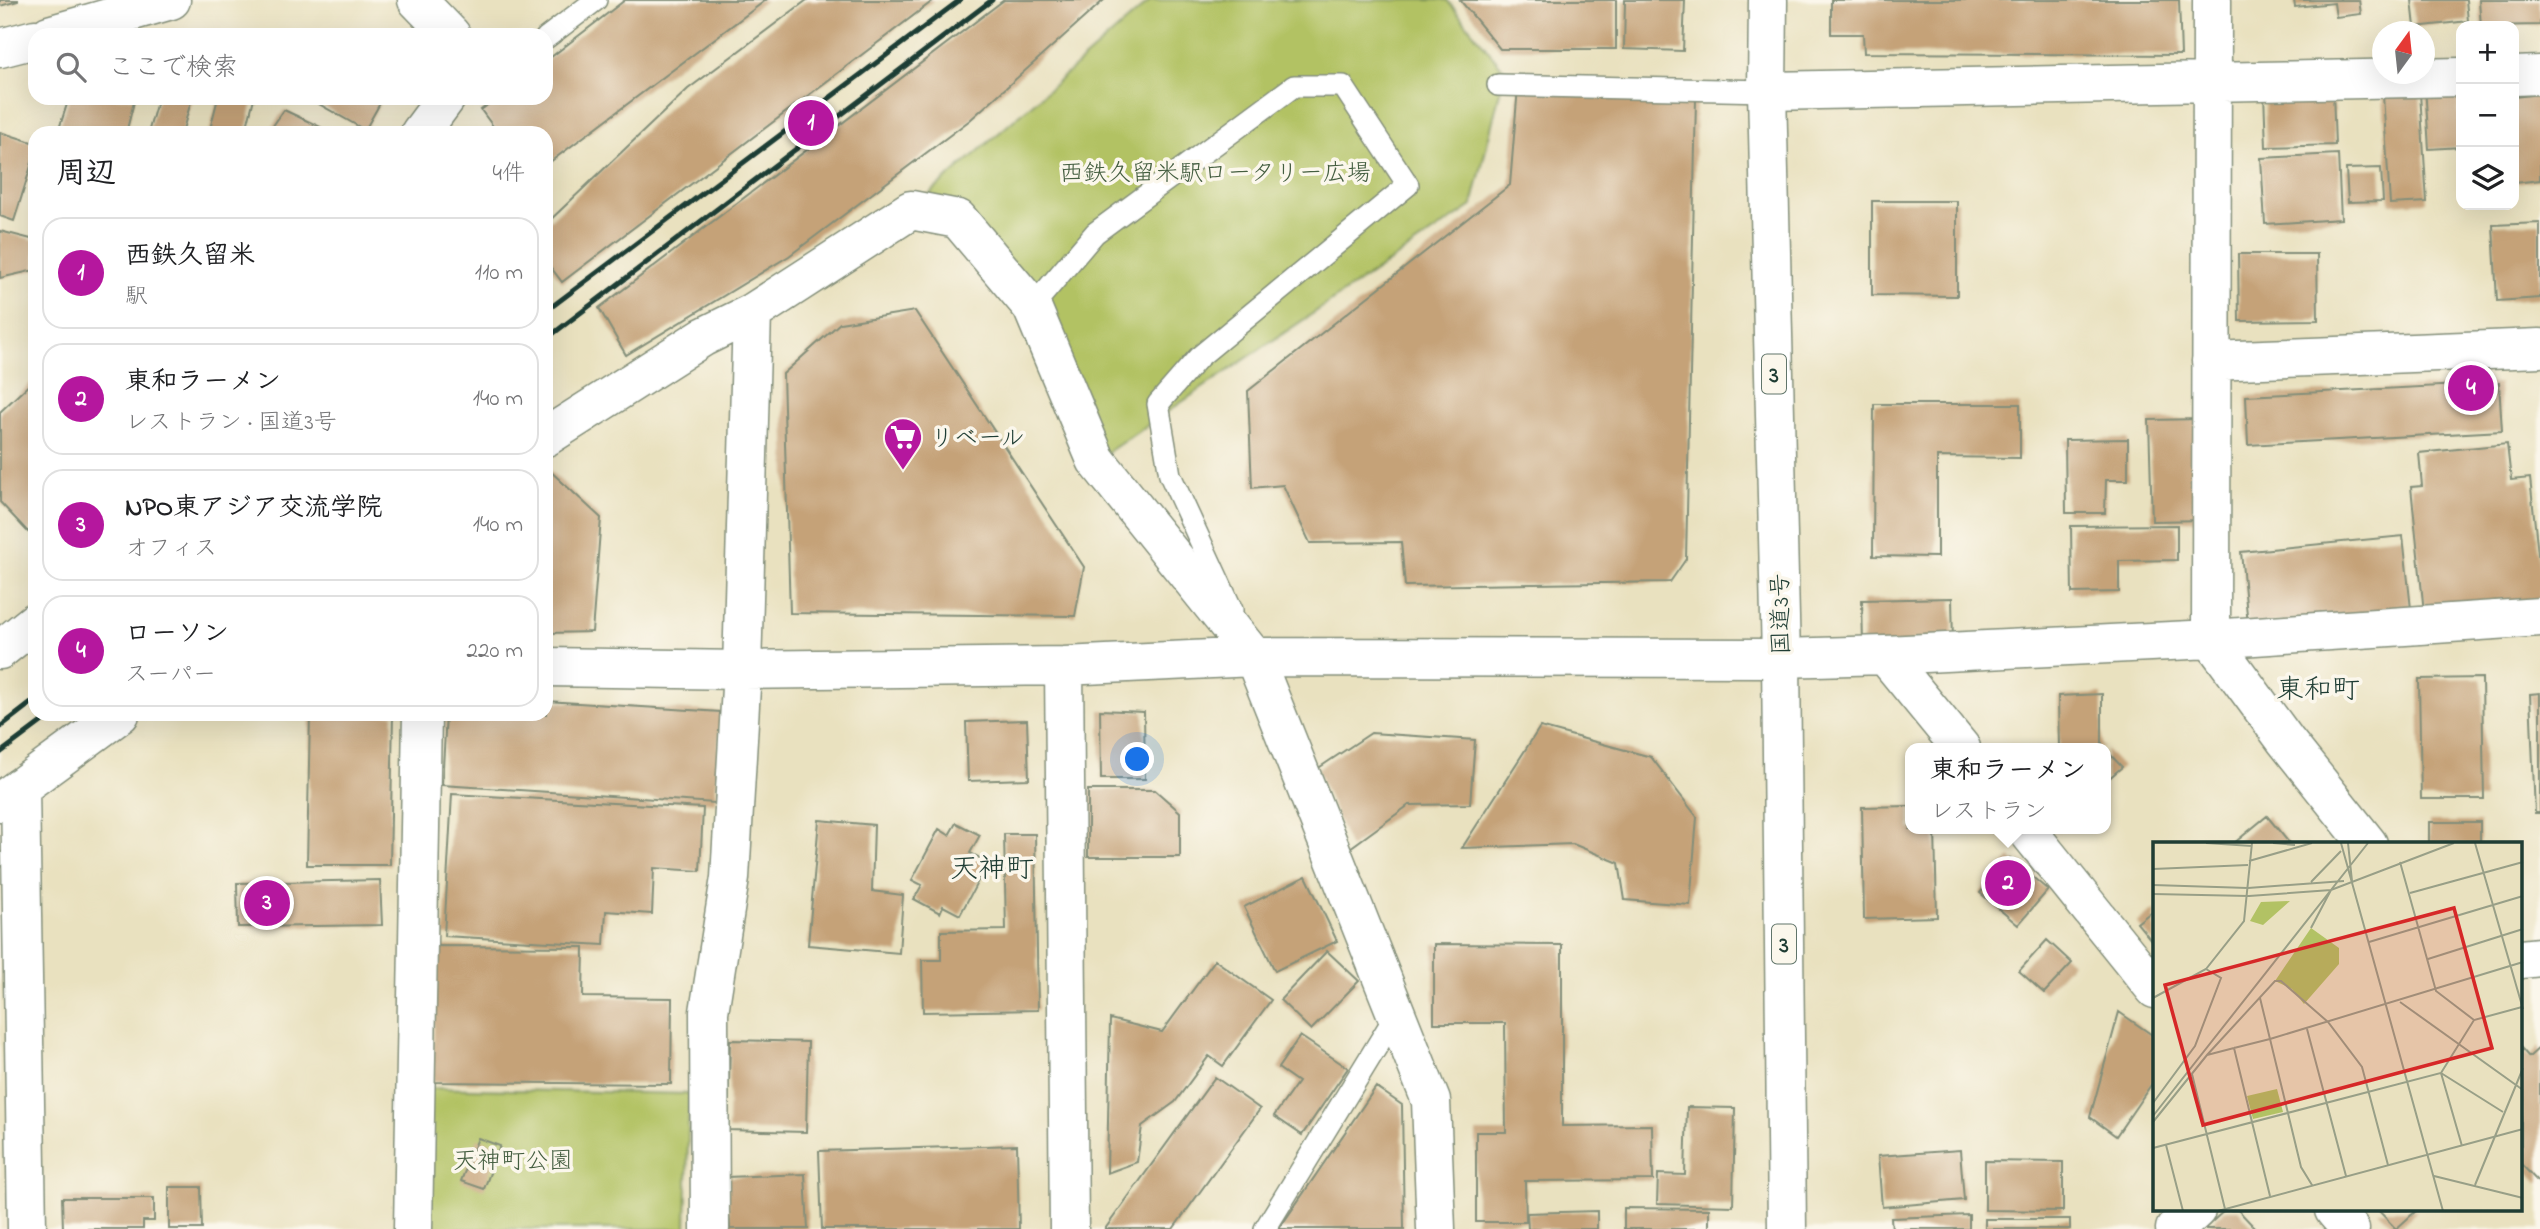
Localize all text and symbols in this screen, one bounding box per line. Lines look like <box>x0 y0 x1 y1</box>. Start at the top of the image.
north arrow <box>2372 21 2435 84</box>
map controls <box>2456 21 2519 210</box>
button: + <box>2456 21 2519 84</box>
search box <box>28 28 553 105</box>
icon: search <box>52 48 90 86</box>
text: ここで検索 <box>108 50 238 88</box>
button: − <box>2456 84 2519 147</box>
pin: 1 <box>788 97 834 149</box>
button: layers <box>2456 147 2519 210</box>
text: 周辺 <box>56 153 116 197</box>
park label: 西鉄久留米駅ロータリー広場 <box>1059 157 1371 192</box>
text: 4件 <box>493 158 525 191</box>
text: 西鉄久留米 <box>125 238 255 276</box>
text: 1 <box>77 257 85 290</box>
text: 110 m <box>475 257 523 290</box>
text: 駅 <box>125 281 148 314</box>
road number: 3 <box>1762 354 1786 394</box>
pin: 4 <box>2448 362 2494 414</box>
text: 東和ラーメン <box>125 364 281 402</box>
text: 2 <box>75 383 87 416</box>
text: 140 m <box>473 383 523 416</box>
text: レストラン · 国道3号 <box>125 407 337 440</box>
supermarket icon: リベール <box>882 416 924 471</box>
place label: リベール <box>930 422 1025 457</box>
text: NPO東アジア交流学院 <box>125 490 382 528</box>
text: 3 <box>76 509 86 542</box>
text: 140 m <box>473 509 523 542</box>
text: オフィス <box>125 533 217 566</box>
street label: 国道3号 <box>1764 573 1801 655</box>
text: ローソン <box>125 616 229 654</box>
text: 4 <box>76 635 86 668</box>
text: 220 m <box>467 635 523 668</box>
text: スーパー <box>125 659 216 692</box>
district label: 東和町 <box>2276 671 2360 712</box>
your location <box>1120 742 1154 776</box>
popup <box>1905 743 2111 834</box>
text: 東和ラーメン <box>1930 753 2086 791</box>
text: レストラン <box>1930 796 2047 829</box>
inset map <box>2153 842 2522 1212</box>
district label: 天神町 <box>950 850 1034 891</box>
pin: 2 <box>1985 857 2031 909</box>
pin: 3 <box>244 877 290 929</box>
road number: 3 <box>1772 925 1796 964</box>
park label: 天神町公園 <box>453 1145 573 1180</box>

